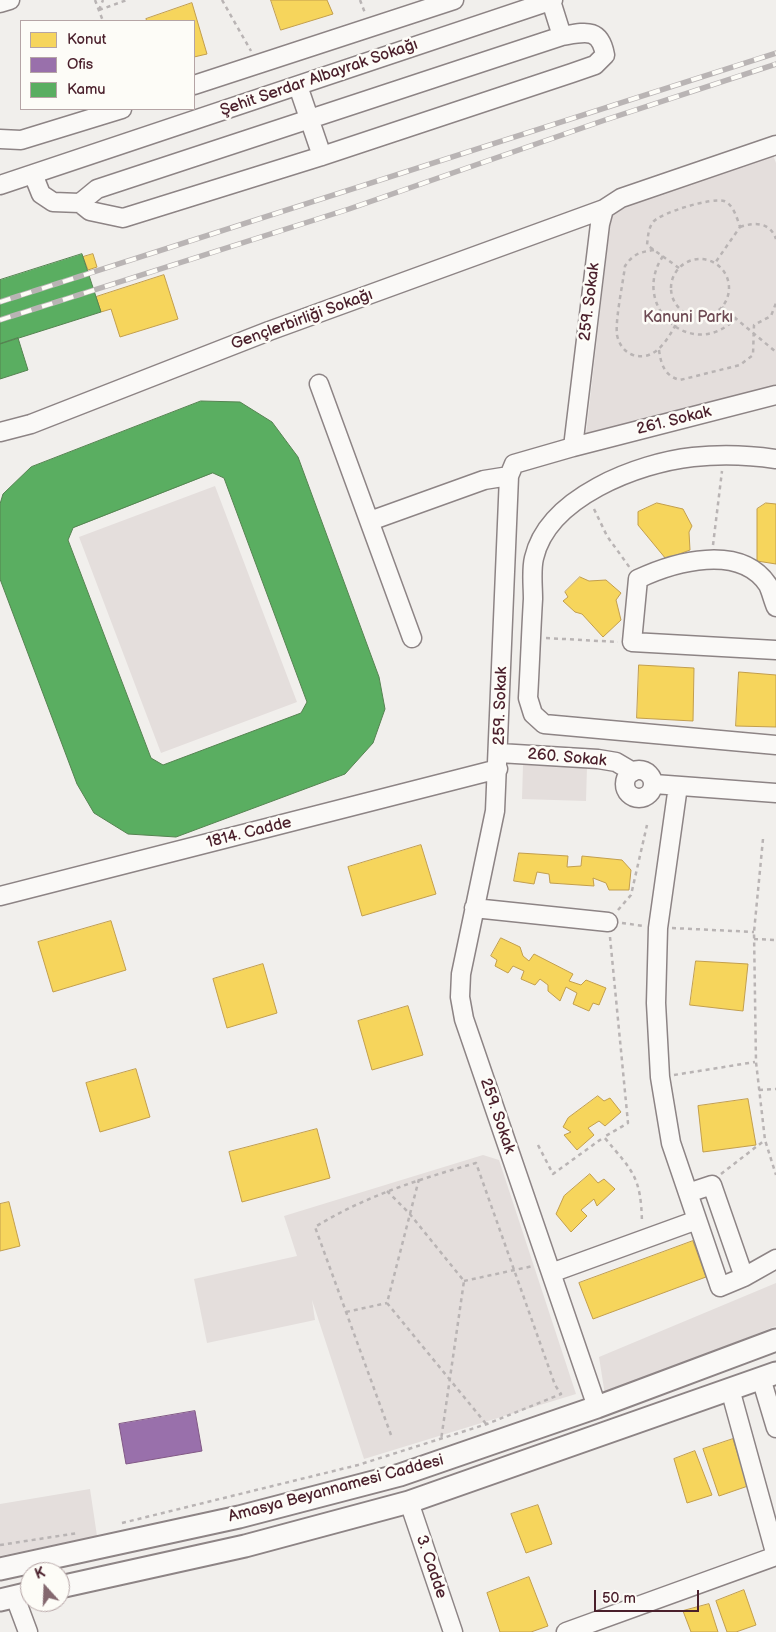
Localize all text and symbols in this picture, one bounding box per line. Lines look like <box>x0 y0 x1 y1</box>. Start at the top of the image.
legend <box>20 20 195 110</box>
text: Konut <box>67 30 106 49</box>
street label: Şehit Serdar Albayrak Sokağı <box>218 35 420 121</box>
text: Ofis <box>67 55 93 74</box>
text: Kamu <box>67 80 106 99</box>
street label: 259. Sokak <box>576 262 604 342</box>
street label: Gençlerbirliği Sokağı <box>229 285 375 355</box>
park label: Kanuni Parkı <box>643 308 733 328</box>
street label: 261. Sokak <box>635 402 713 440</box>
street label: 259. Sokak <box>490 666 512 746</box>
street label: 260. Sokak <box>527 745 607 771</box>
street label: 1814. Cadde <box>204 813 294 853</box>
street label: 259. Sokak <box>475 1076 519 1156</box>
street label: Amasya Beyannamesi Caddesi <box>226 1451 446 1527</box>
street label: 3. Cadde <box>411 1533 451 1601</box>
north arrow <box>20 1562 70 1612</box>
text: K <box>33 1564 47 1583</box>
scale bar <box>596 1580 701 1612</box>
text: 50 m <box>602 1589 636 1608</box>

